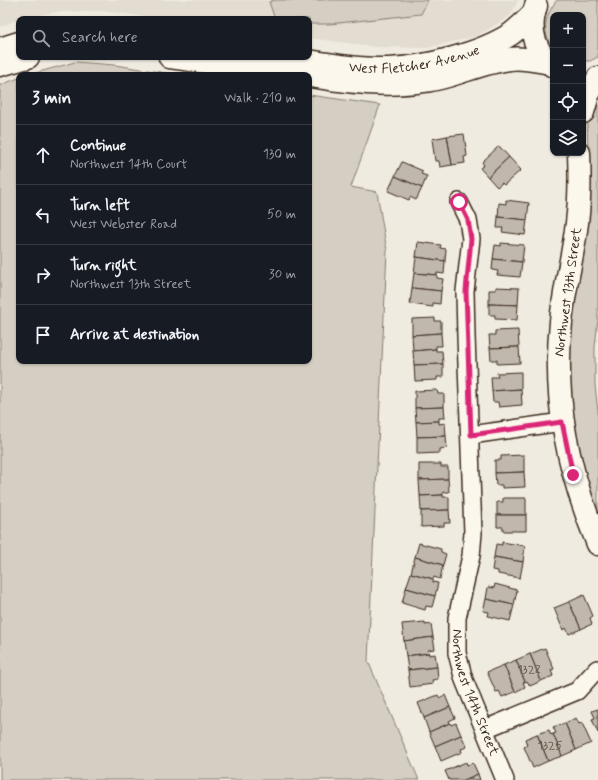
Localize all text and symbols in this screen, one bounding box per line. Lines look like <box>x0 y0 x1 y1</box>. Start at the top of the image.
map controls <box>550 12 586 156</box>
button: + <box>550 12 586 48</box>
search box <box>16 16 312 60</box>
icon: search <box>30 27 52 49</box>
text: Search here <box>62 28 138 48</box>
street label: West Fletcher Avenue <box>348 41 482 78</box>
button: − <box>550 48 586 84</box>
button: locate <box>550 84 586 120</box>
text: 3 min <box>32 87 71 109</box>
text: Walk · 210 m <box>224 90 296 107</box>
button: layers <box>550 120 586 156</box>
text: Continue <box>70 136 126 156</box>
icon: ahead <box>32 144 54 166</box>
text: 130 m <box>263 146 296 163</box>
text: Northwest 14th Court <box>70 156 187 173</box>
route start <box>450 193 468 211</box>
text: Turn left <box>70 196 130 216</box>
icon: left <box>32 204 54 226</box>
text: 50 m <box>267 206 296 223</box>
text: West Webster Road <box>70 216 177 233</box>
street label: Northwest 13th Street <box>550 225 586 358</box>
text: Turn right <box>70 256 137 276</box>
icon: right <box>32 264 54 286</box>
text: 30 m <box>269 266 296 283</box>
text: Northwest 13th Street <box>70 276 191 293</box>
icon: arrive <box>32 324 54 346</box>
text: Arrive at destination <box>70 325 199 345</box>
route end <box>564 466 582 484</box>
street label: Northwest 14th Street <box>447 629 503 759</box>
house number: 1322 <box>517 662 541 678</box>
house number: 1325 <box>538 738 562 754</box>

